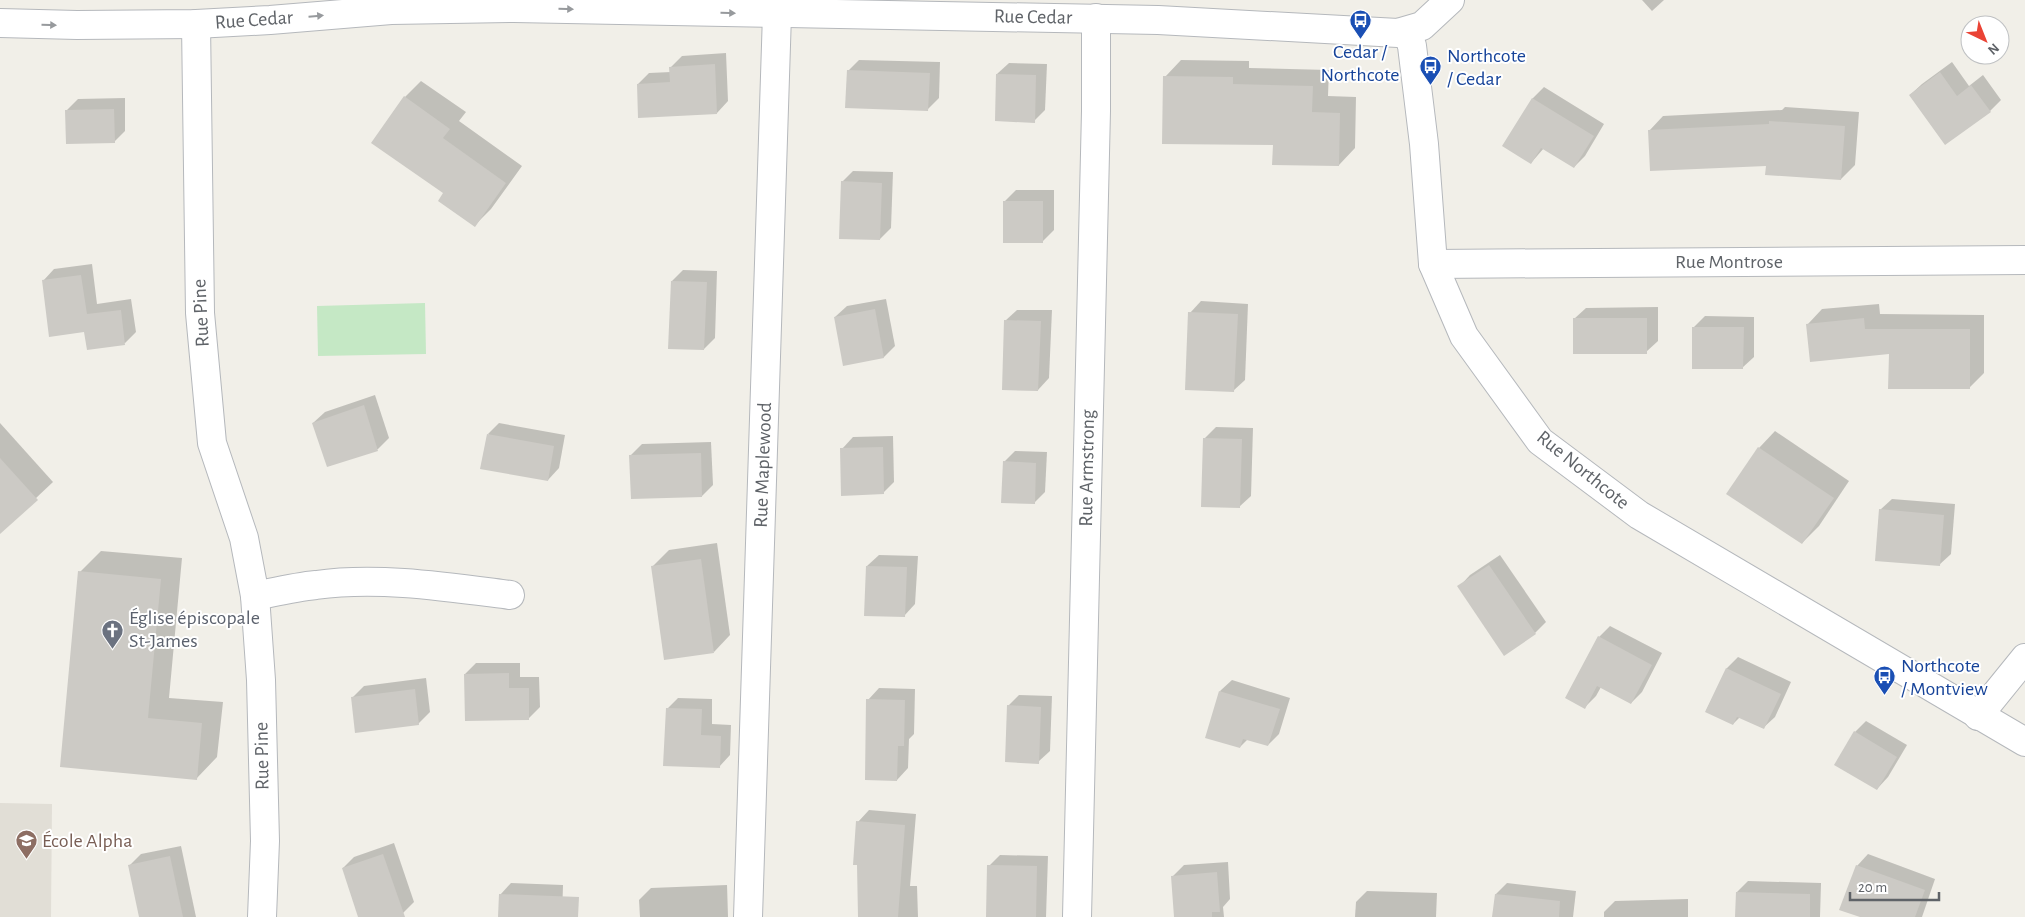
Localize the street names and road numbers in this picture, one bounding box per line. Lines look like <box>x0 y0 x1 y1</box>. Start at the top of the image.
street label: Rue Cedar <box>994 6 1073 28</box>
street label: Rue Cedar <box>214 7 294 33</box>
street label: Rue Montrose <box>1675 252 1783 272</box>
street label: Rue Pine <box>189 278 213 348</box>
street label: Rue Maplewood <box>751 402 775 528</box>
street label: Rue Armstrong <box>1076 409 1098 527</box>
street label: Rue Northcote <box>1533 427 1633 513</box>
street label: Rue Pine <box>251 722 273 790</box>

